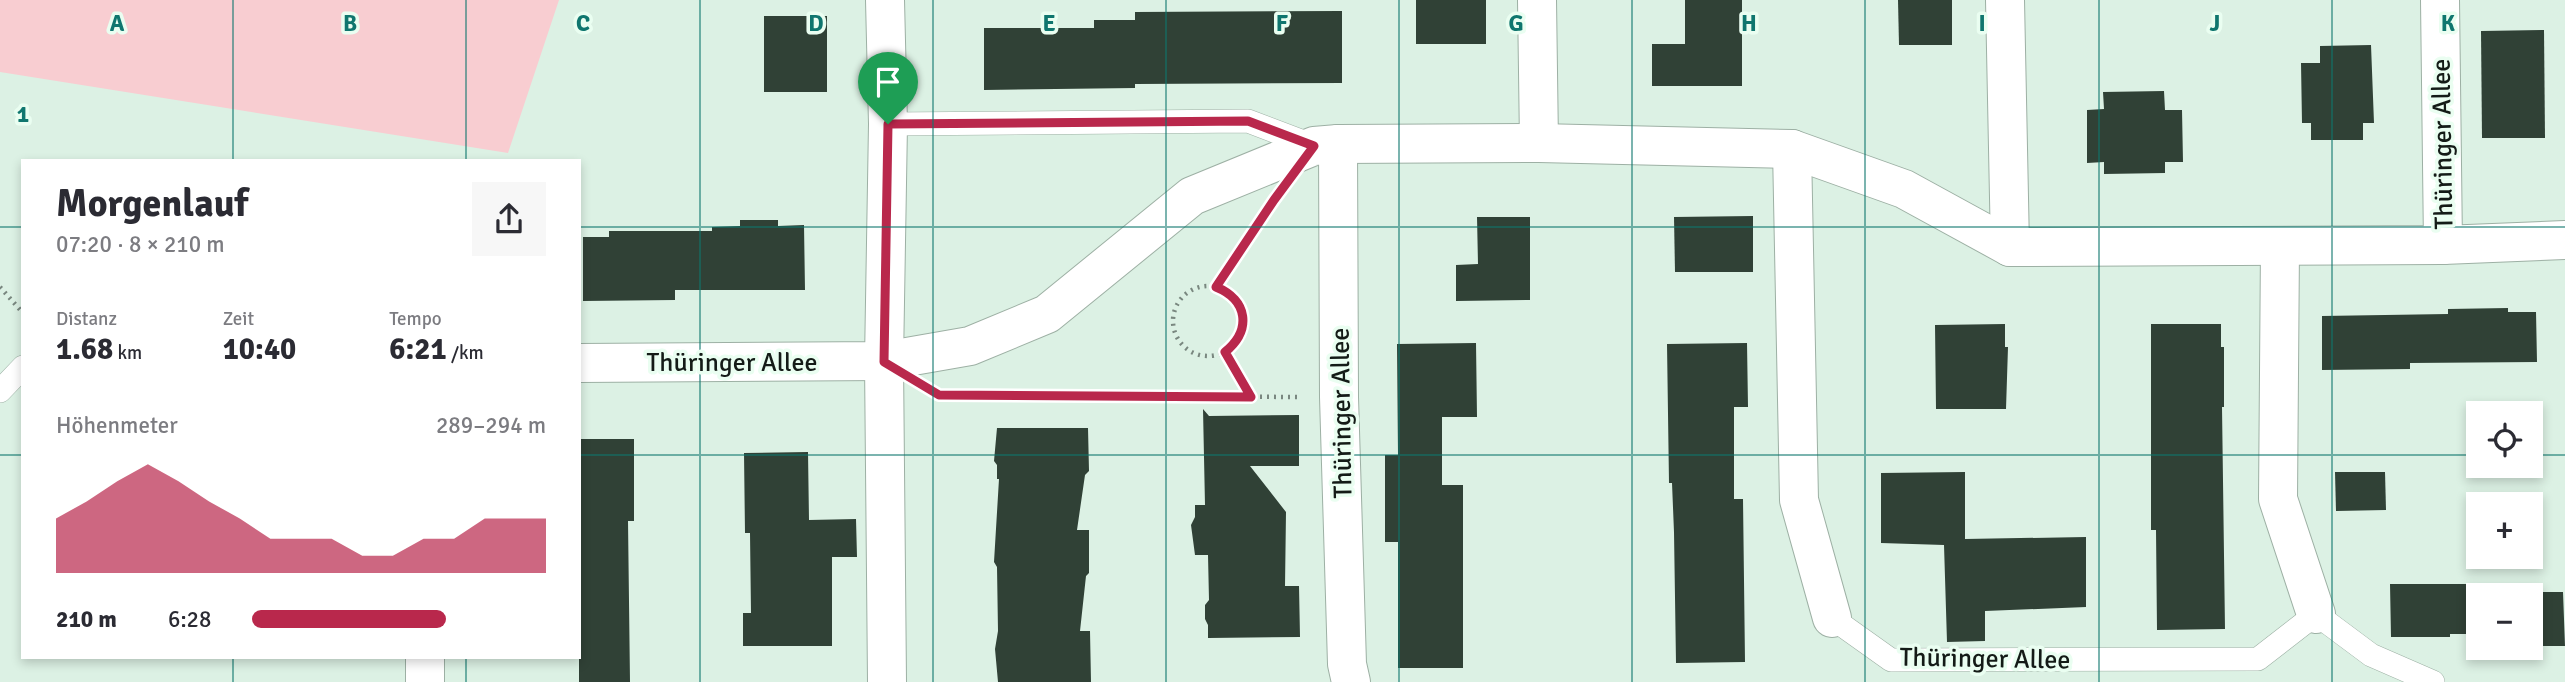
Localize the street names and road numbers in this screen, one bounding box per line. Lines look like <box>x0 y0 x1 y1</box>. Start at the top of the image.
street label: Thüringer Allee <box>2426 58 2460 230</box>
street label: Thüringer Allee <box>1325 327 1359 499</box>
street label: Thüringer Allee <box>647 347 817 379</box>
street label: Thüringer Allee <box>1899 642 2071 676</box>

